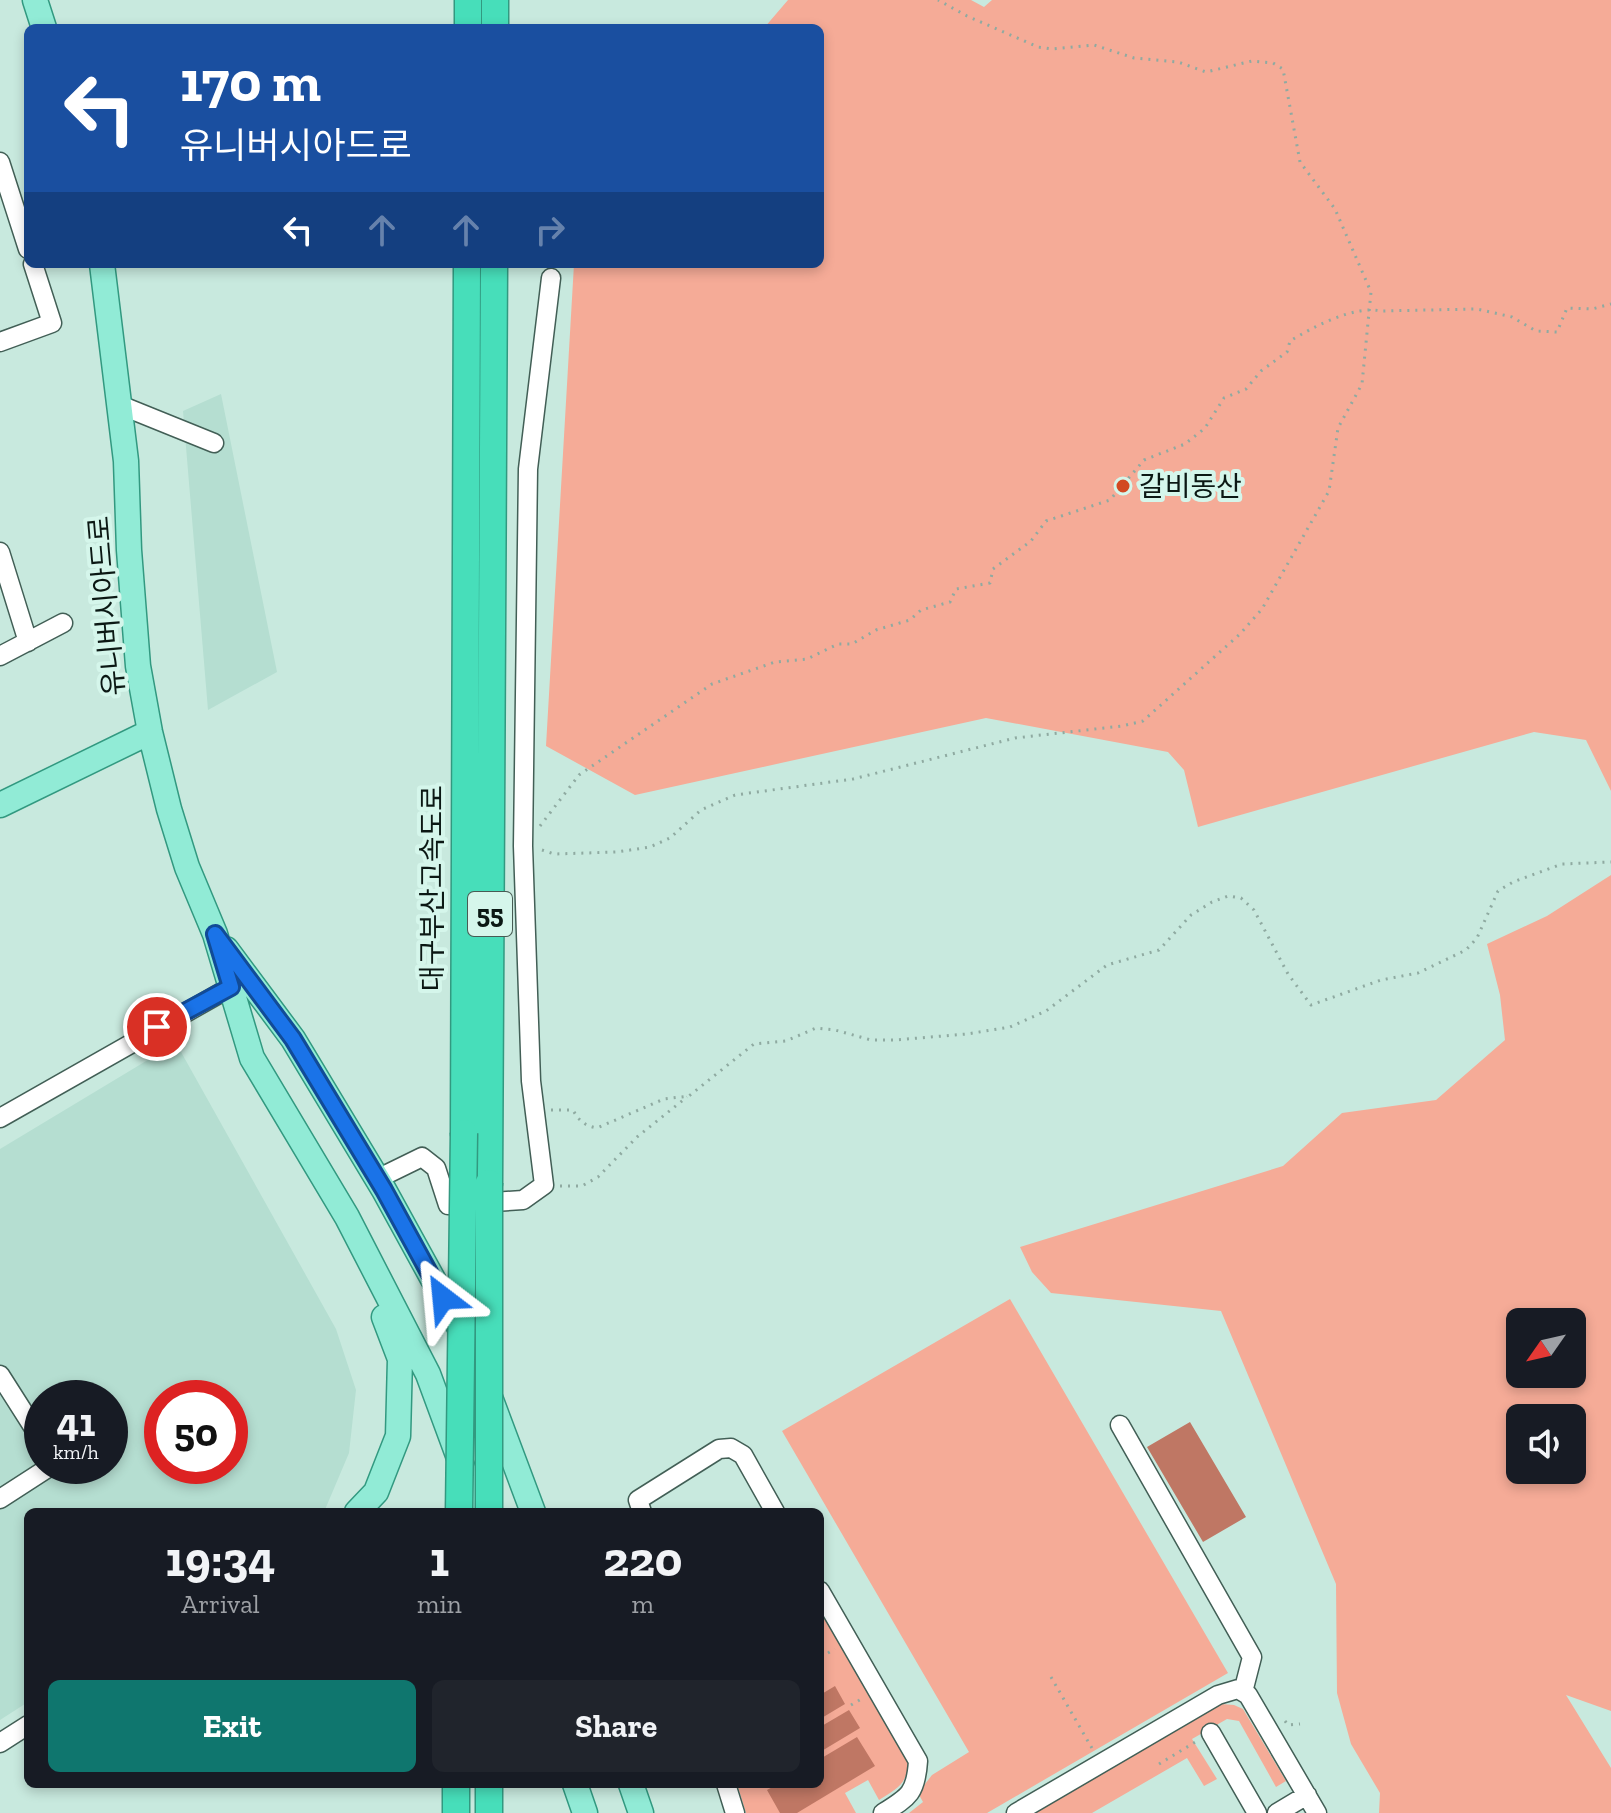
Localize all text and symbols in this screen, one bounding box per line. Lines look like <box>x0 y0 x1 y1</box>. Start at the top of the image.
text: 170 m <box>180 48 321 115</box>
icon: left <box>48 56 152 160</box>
text: 유니버시아드로 <box>180 124 412 167</box>
icon: left <box>276 208 320 252</box>
icon: ahead <box>360 208 404 252</box>
icon: ahead <box>444 208 488 252</box>
icon: right <box>528 208 572 252</box>
place label: 갈비동산 <box>1139 470 1242 503</box>
marker: 갈비동산 <box>1114 477 1132 495</box>
street label: 유니버시아드로 <box>82 515 131 697</box>
street label: 대구부산고속도로 <box>416 785 449 991</box>
road number: 55 <box>468 892 512 936</box>
pin <box>123 993 191 1061</box>
icon: arrive <box>135 1005 179 1049</box>
position arrow <box>401 1256 485 1340</box>
north arrow <box>1506 1308 1586 1388</box>
map controls <box>1506 1308 1586 1484</box>
speed limit sign: 50 <box>144 1380 248 1484</box>
text: 41 <box>57 1398 95 1446</box>
button: sound <box>1506 1404 1586 1484</box>
text: km/h <box>53 1440 99 1464</box>
text: 19:34 <box>166 1531 275 1588</box>
text: 1 <box>430 1531 449 1588</box>
text: 220 <box>603 1531 682 1588</box>
text: Arrival <box>181 1588 260 1620</box>
text: min <box>417 1588 462 1620</box>
text: m <box>632 1588 654 1620</box>
button: Exit <box>48 1680 416 1772</box>
button: Share <box>432 1680 800 1772</box>

